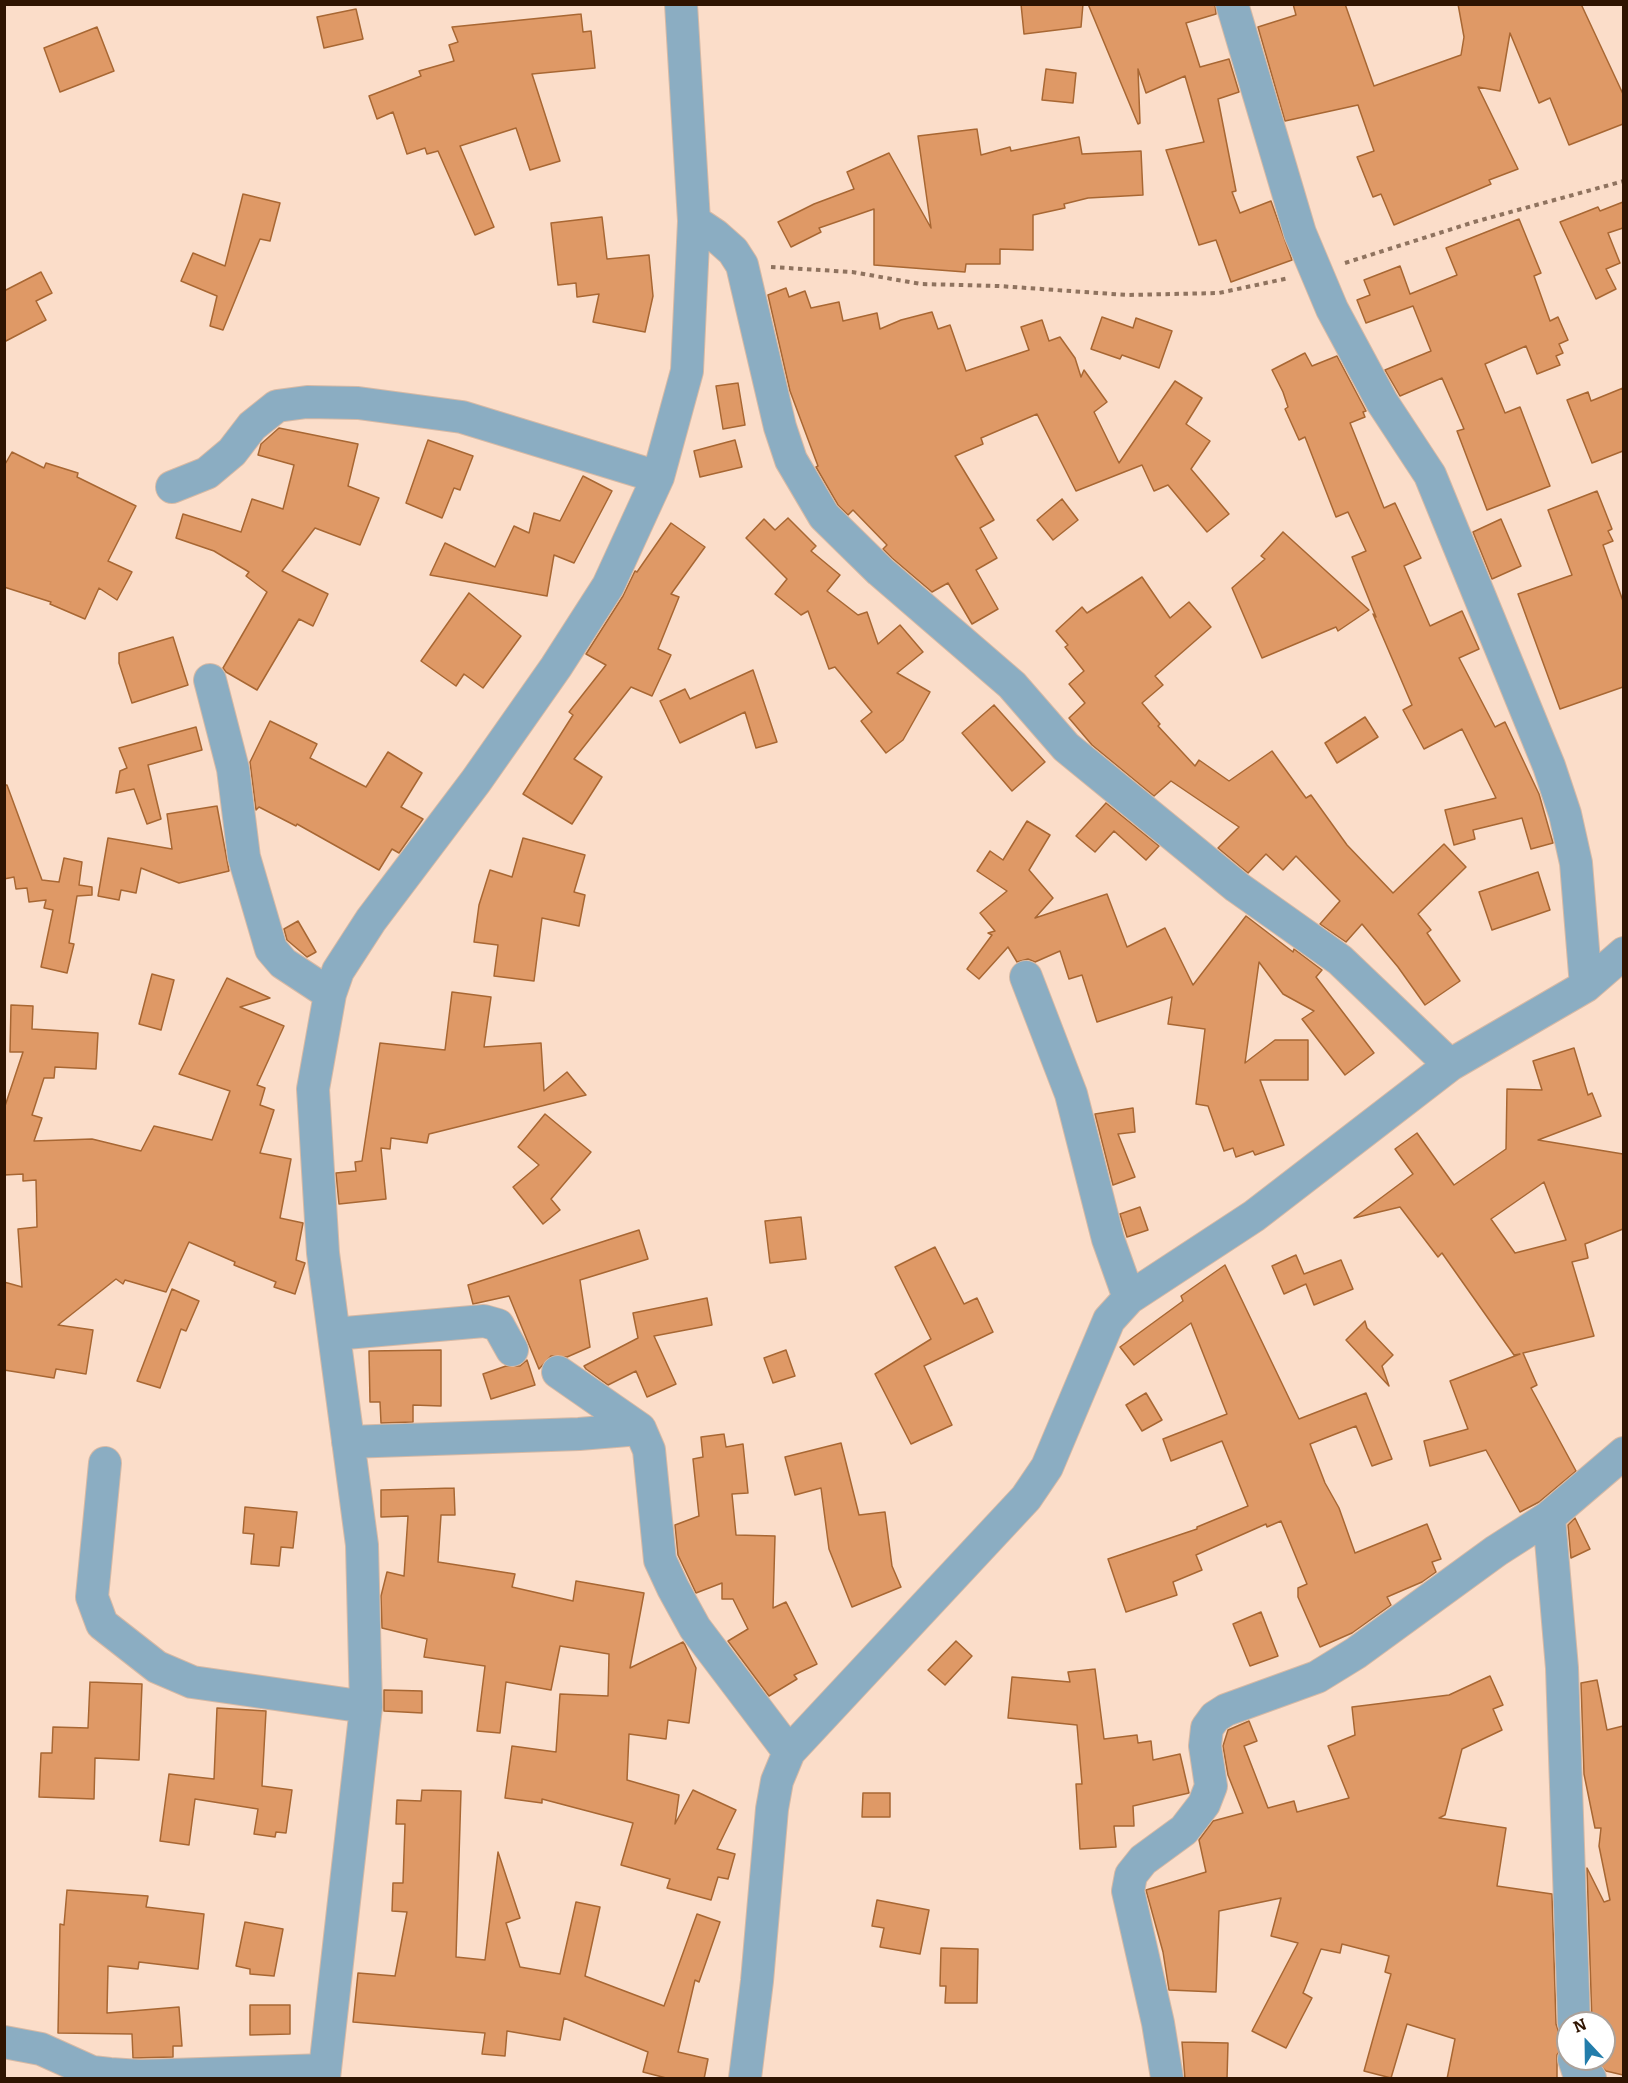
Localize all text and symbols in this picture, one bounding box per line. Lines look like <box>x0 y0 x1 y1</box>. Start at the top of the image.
north arrow <box>1556 2011 1616 2071</box>
text: N <box>1571 2015 1589 2037</box>

